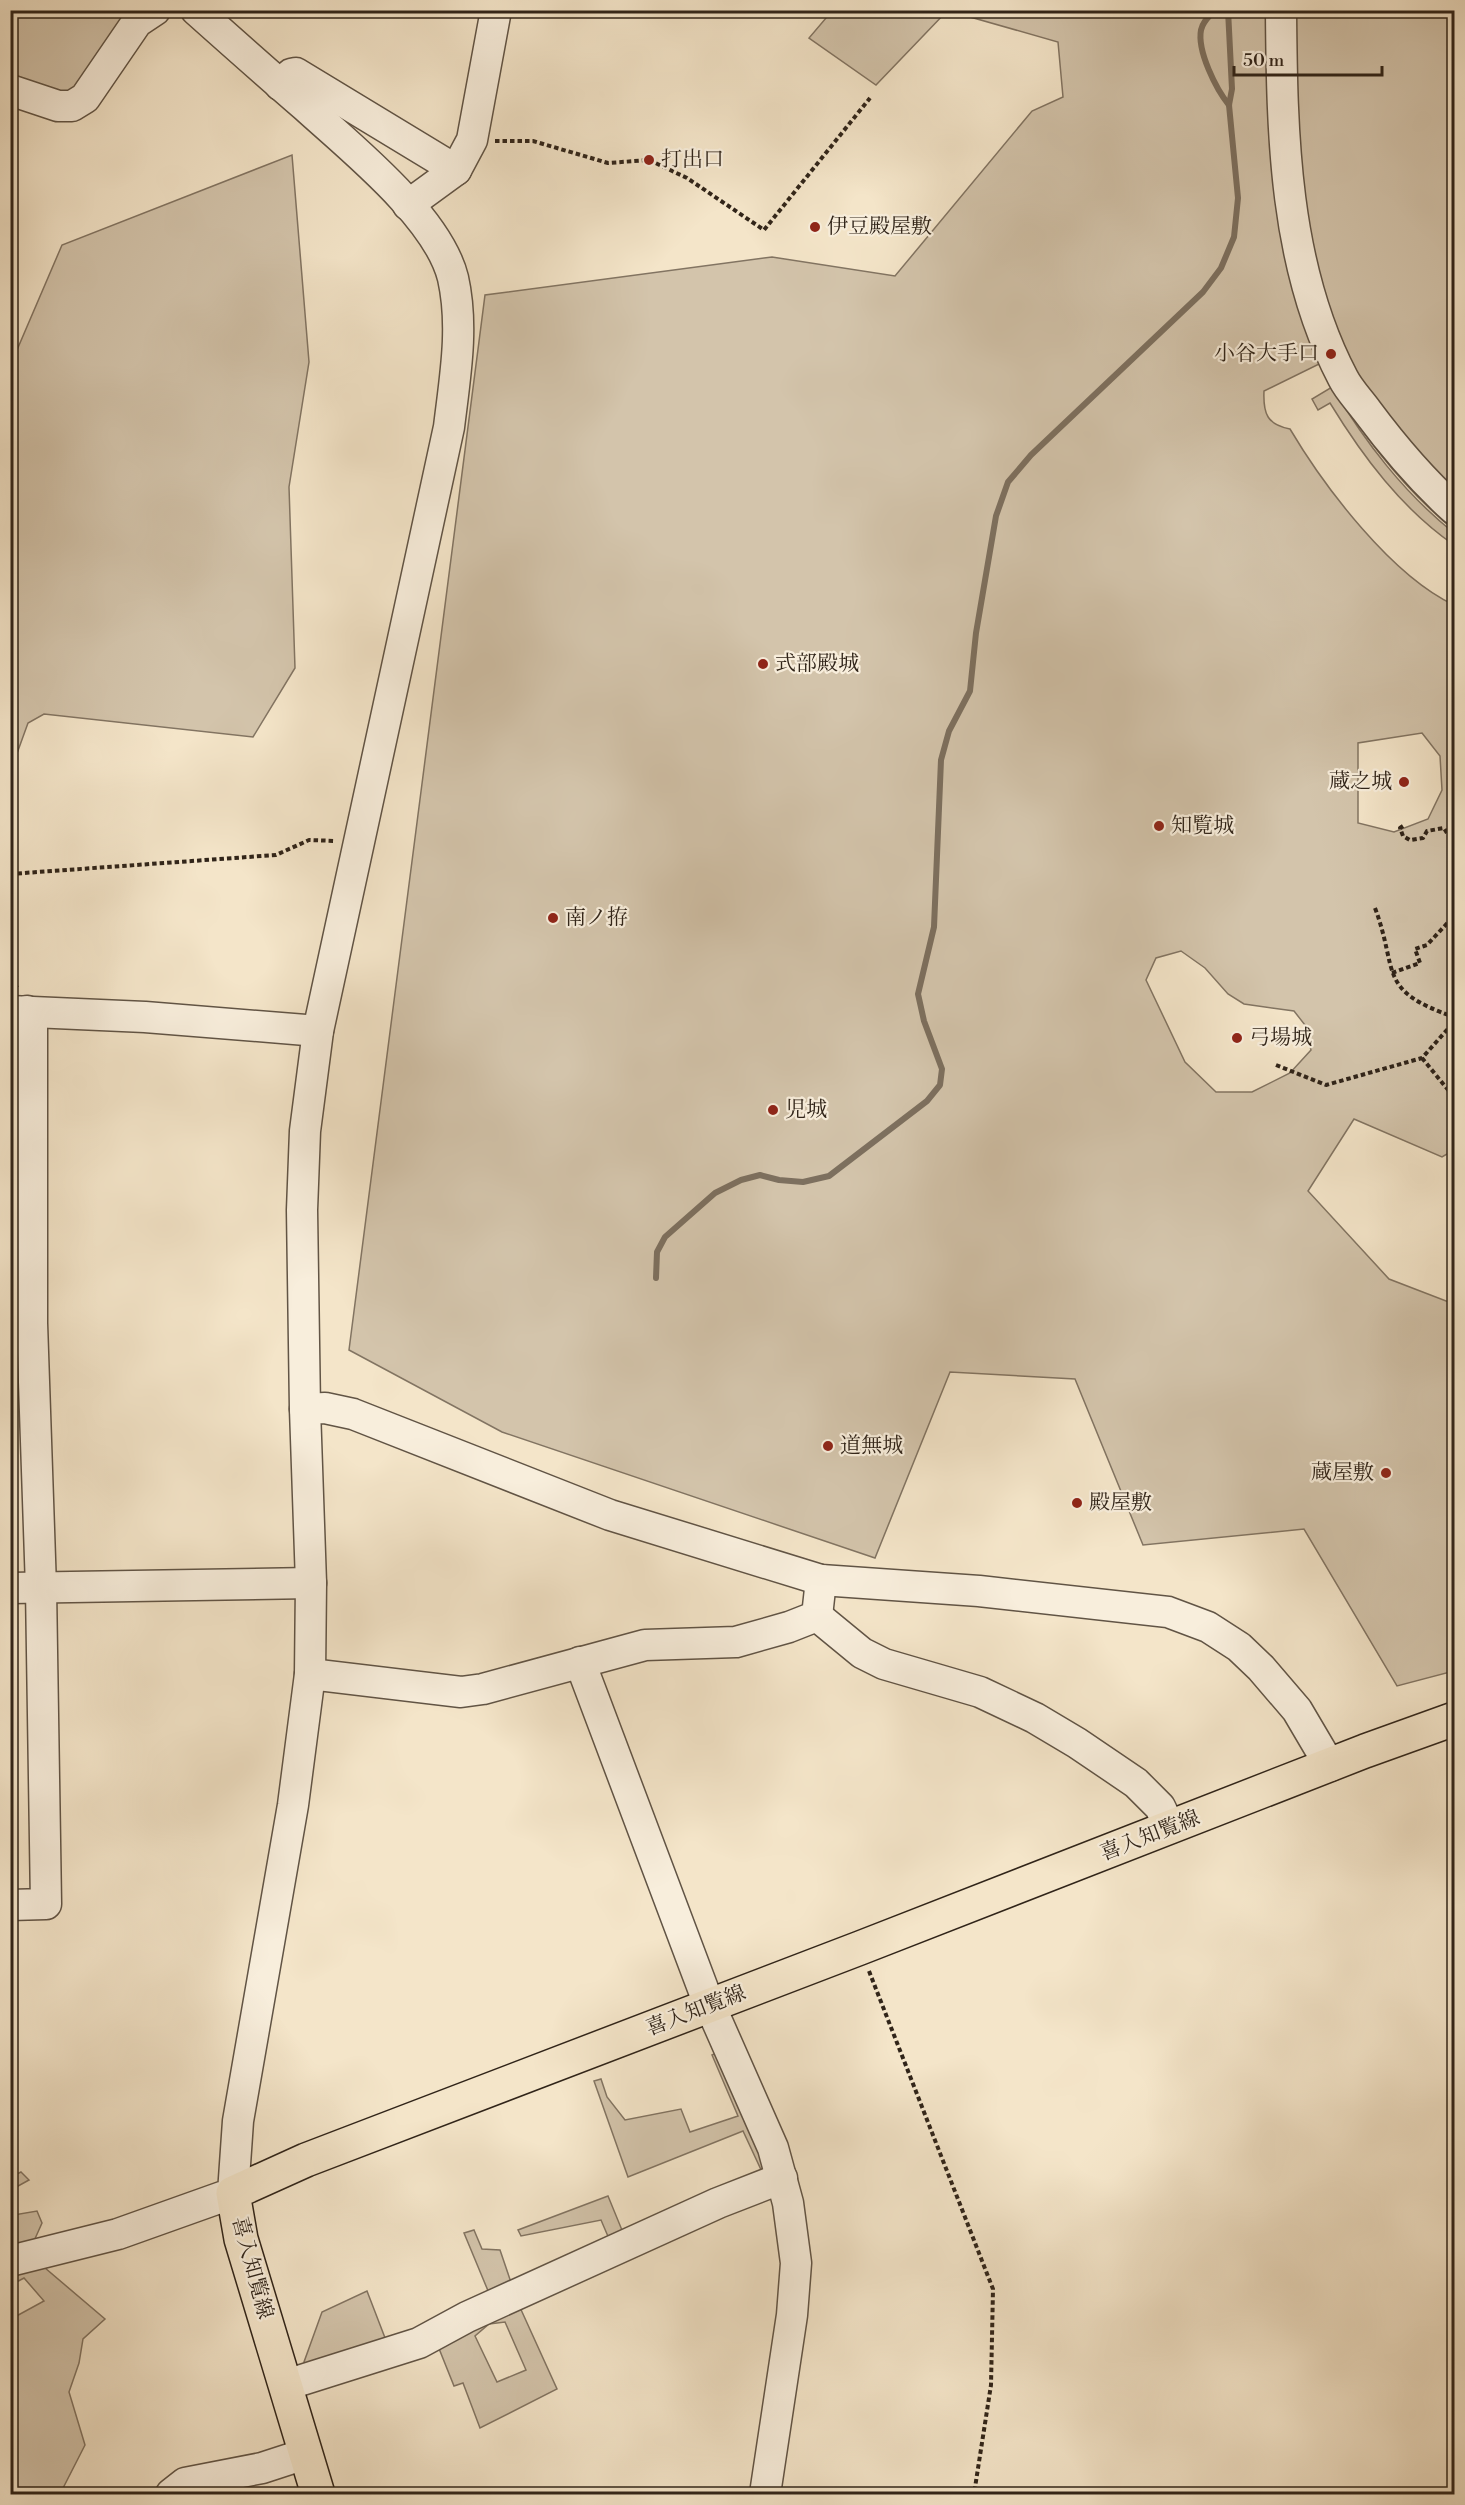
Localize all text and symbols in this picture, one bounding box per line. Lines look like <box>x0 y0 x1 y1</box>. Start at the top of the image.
scale bar <box>1234 39 1382 77</box>
text: 50 m <box>1243 49 1285 72</box>
place label: 打出口 <box>661 147 724 173</box>
marker: 打出口 <box>642 153 656 167</box>
place label: 伊豆殿屋敷 <box>827 214 932 240</box>
marker: 伊豆殿屋敷 <box>808 220 822 234</box>
place label: 小谷大手口 <box>1214 341 1319 367</box>
marker: 小谷大手口 <box>1324 347 1338 361</box>
place label: 式部殿城 <box>775 651 859 677</box>
marker: 式部殿城 <box>756 657 770 671</box>
place label: 蔵之城 <box>1329 769 1392 795</box>
marker: 蔵之城 <box>1397 775 1411 789</box>
place label: 知覧城 <box>1171 813 1234 839</box>
marker: 知覧城 <box>1152 819 1166 833</box>
place label: 南ノ拵 <box>565 905 628 931</box>
marker: 南ノ拵 <box>546 911 560 925</box>
place label: 弓場城 <box>1249 1025 1312 1051</box>
marker: 弓場城 <box>1230 1031 1244 1045</box>
place label: 児城 <box>785 1097 827 1123</box>
marker: 児城 <box>766 1103 780 1117</box>
place label: 道無城 <box>840 1433 903 1459</box>
marker: 道無城 <box>821 1439 835 1453</box>
place label: 蔵屋敷 <box>1311 1460 1374 1486</box>
marker: 蔵屋敷 <box>1379 1466 1393 1480</box>
place label: 殿屋敷 <box>1089 1490 1152 1516</box>
marker: 殿屋敷 <box>1070 1496 1084 1510</box>
street label: 喜入知覧線 <box>1096 1805 1204 1867</box>
street label: 喜入知覧線 <box>642 1980 750 2042</box>
street label: 喜入知覧線 <box>226 2214 278 2322</box>

